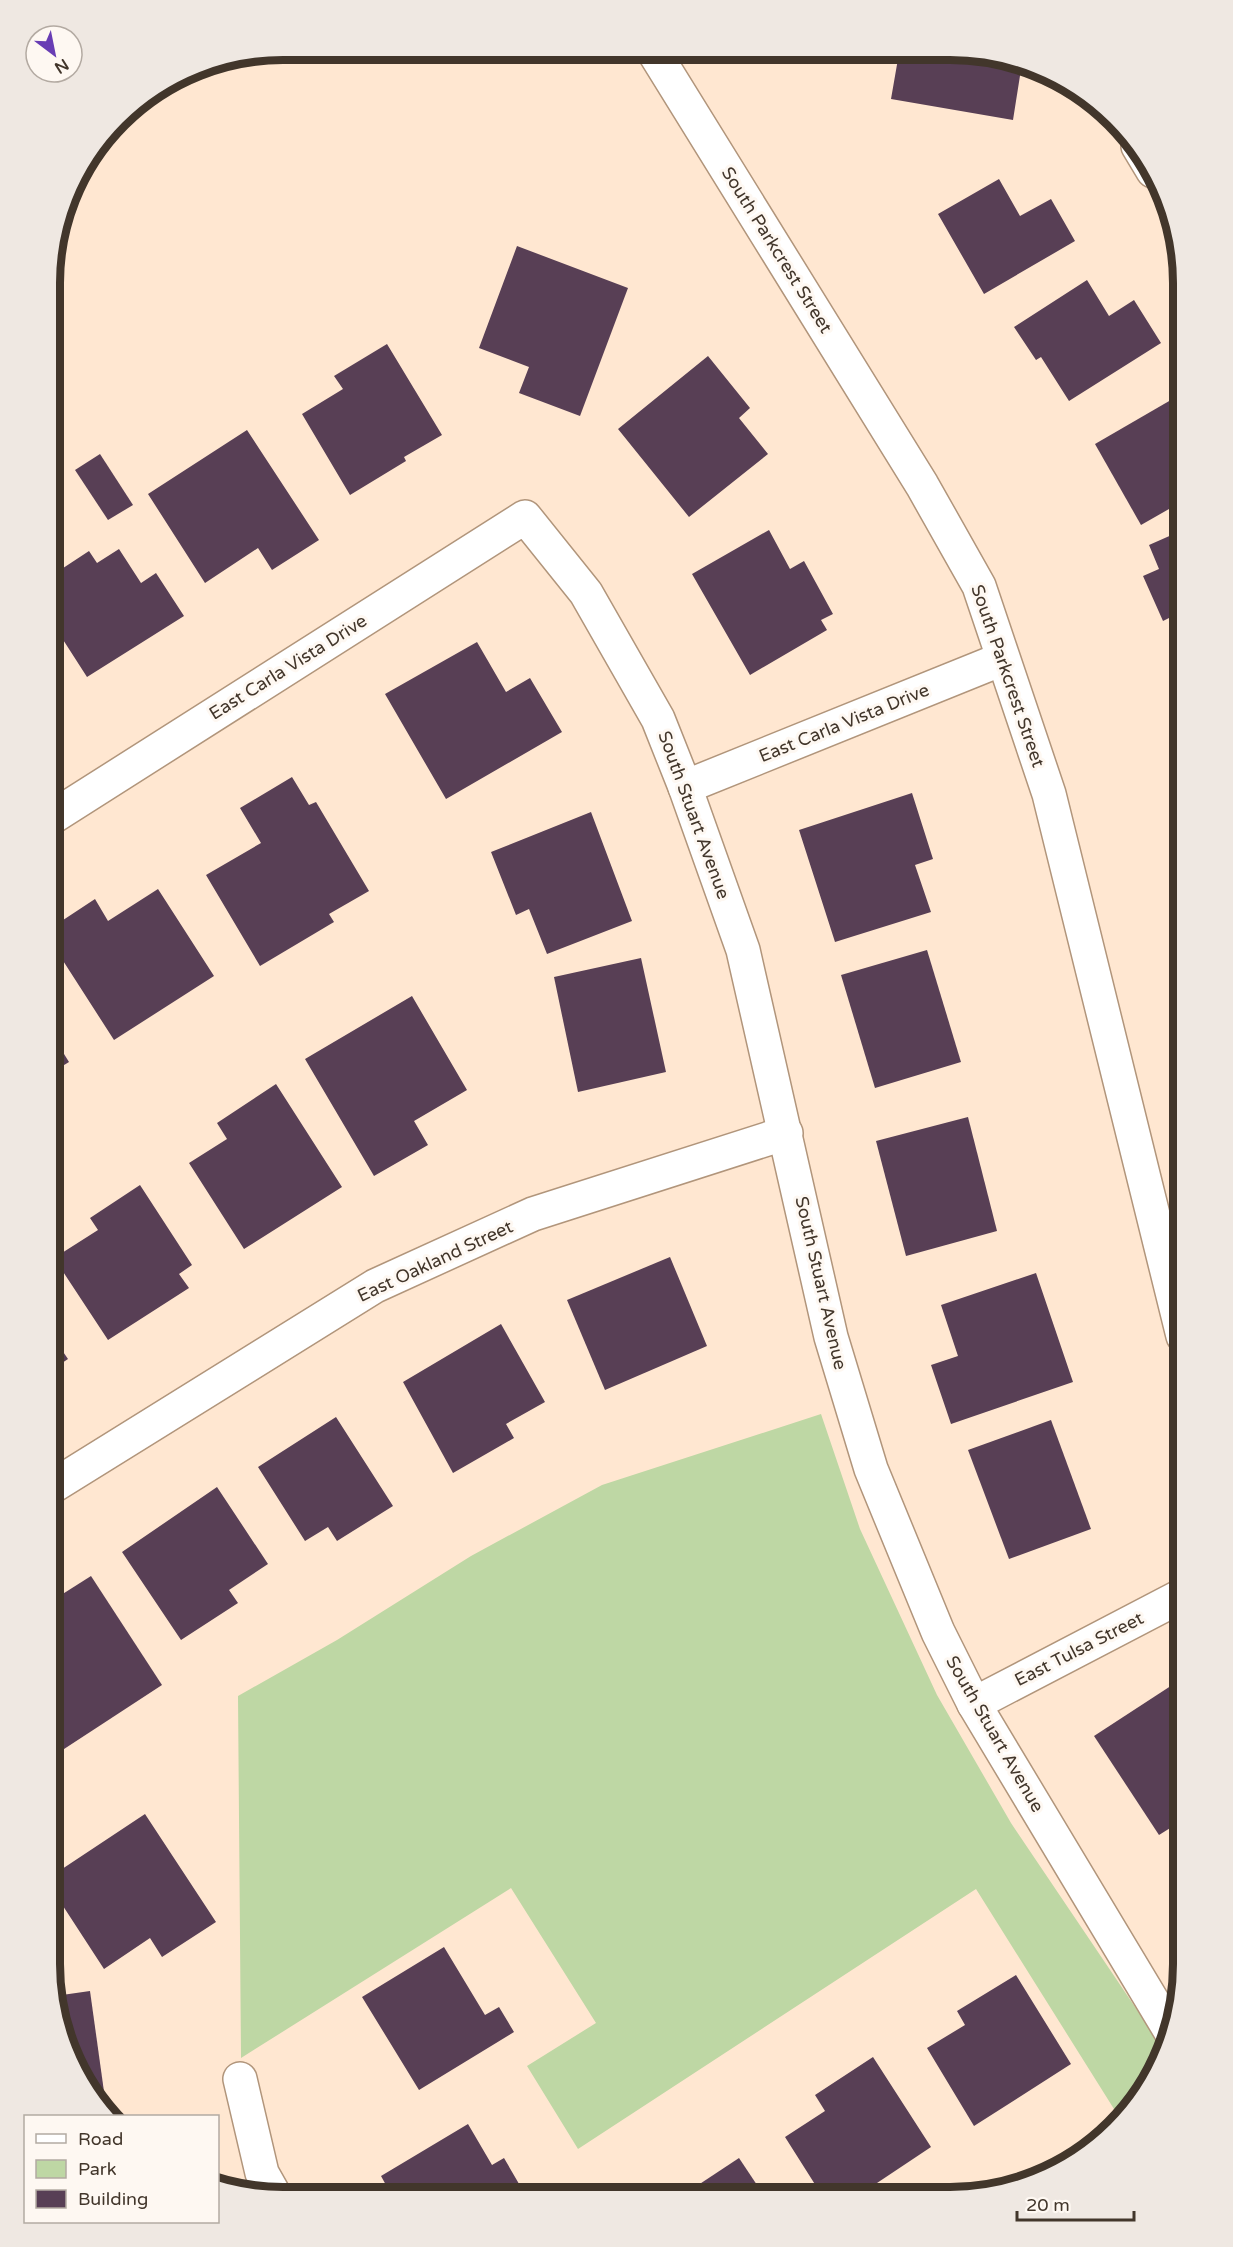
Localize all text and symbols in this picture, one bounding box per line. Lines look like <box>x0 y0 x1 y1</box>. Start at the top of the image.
north arrow <box>24 24 84 84</box>
text: N <box>51 54 72 78</box>
street label: South Parkcrest Street <box>717 163 837 337</box>
street label: South Parkcrest Street <box>966 582 1050 770</box>
street label: East Carla Vista Drive <box>205 610 371 724</box>
street label: East Carla Vista Drive <box>756 679 932 767</box>
street label: South Stuart Avenue <box>653 728 735 902</box>
street label: South Stuart Avenue <box>790 1194 852 1372</box>
street label: East Oakland Street <box>354 1215 516 1307</box>
street label: East Tulsa Street <box>1011 1607 1147 1691</box>
street label: South Stuart Avenue <box>941 1652 1049 1816</box>
legend <box>24 2115 219 2223</box>
text: Road <box>78 2128 123 2150</box>
text: Park <box>78 2158 117 2180</box>
scale bar <box>1017 2184 1134 2222</box>
text: Building <box>78 2188 148 2210</box>
text: 20 m <box>1026 2194 1070 2216</box>

